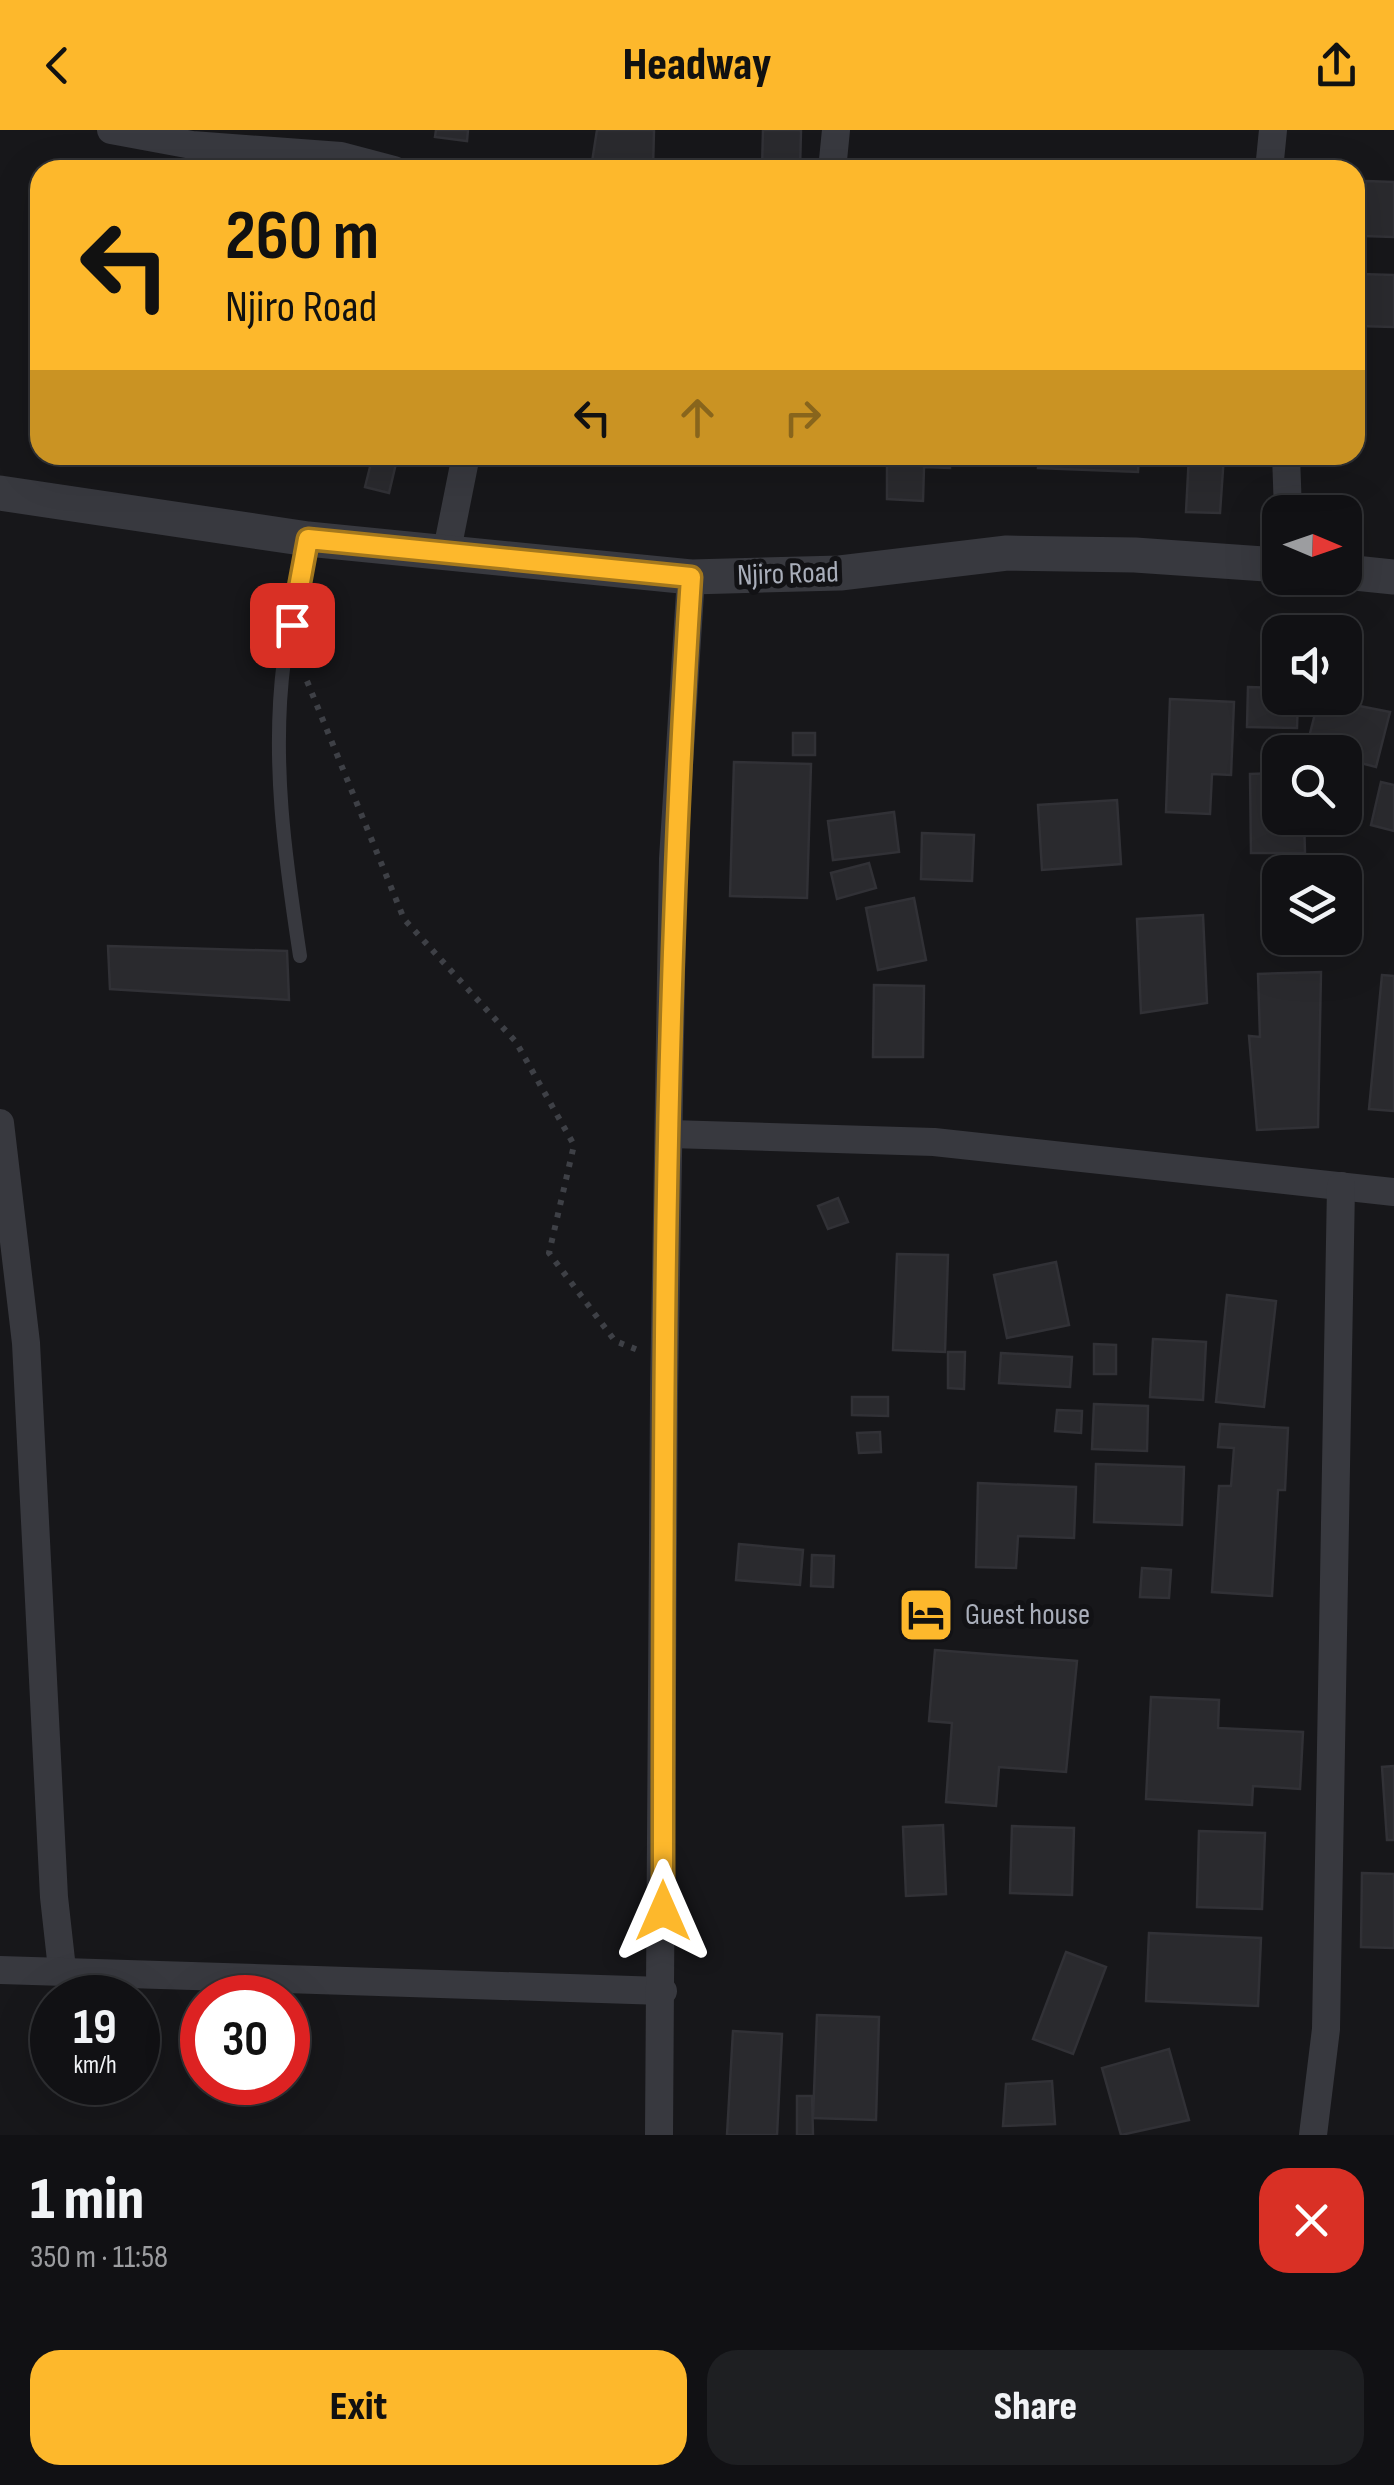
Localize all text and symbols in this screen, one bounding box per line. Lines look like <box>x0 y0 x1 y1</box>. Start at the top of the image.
icon: back <box>30 38 85 93</box>
text: Headway <box>623 38 771 93</box>
icon: share <box>1309 38 1364 93</box>
text: 260 m <box>225 195 379 279</box>
icon: left <box>60 200 190 330</box>
text: Njiro Road <box>225 280 377 335</box>
icon: left <box>565 390 620 445</box>
icon: ahead <box>670 390 725 445</box>
icon: right <box>775 390 830 445</box>
north arrow <box>1262 495 1362 595</box>
map controls <box>1262 495 1362 955</box>
street label: Njiro Road <box>737 554 839 594</box>
pin <box>250 583 335 668</box>
icon: arrive <box>265 598 320 653</box>
button: sound <box>1262 615 1362 715</box>
button: search <box>1262 735 1362 835</box>
button: layers <box>1262 855 1362 955</box>
hotel icon: Guest house <box>896 1585 956 1645</box>
place label: Guest house <box>965 1597 1090 1633</box>
position arrow <box>611 1859 715 1963</box>
speed limit sign: 30 <box>180 1975 310 2105</box>
text: 19 <box>73 1998 117 2058</box>
text: km/h <box>73 2050 117 2081</box>
text: 1 min <box>30 2164 144 2236</box>
button: close <box>1259 2168 1364 2273</box>
text: 350 m · 11:58 <box>30 2238 168 2277</box>
button: Exit <box>30 2350 687 2465</box>
button: Share <box>707 2350 1364 2465</box>

